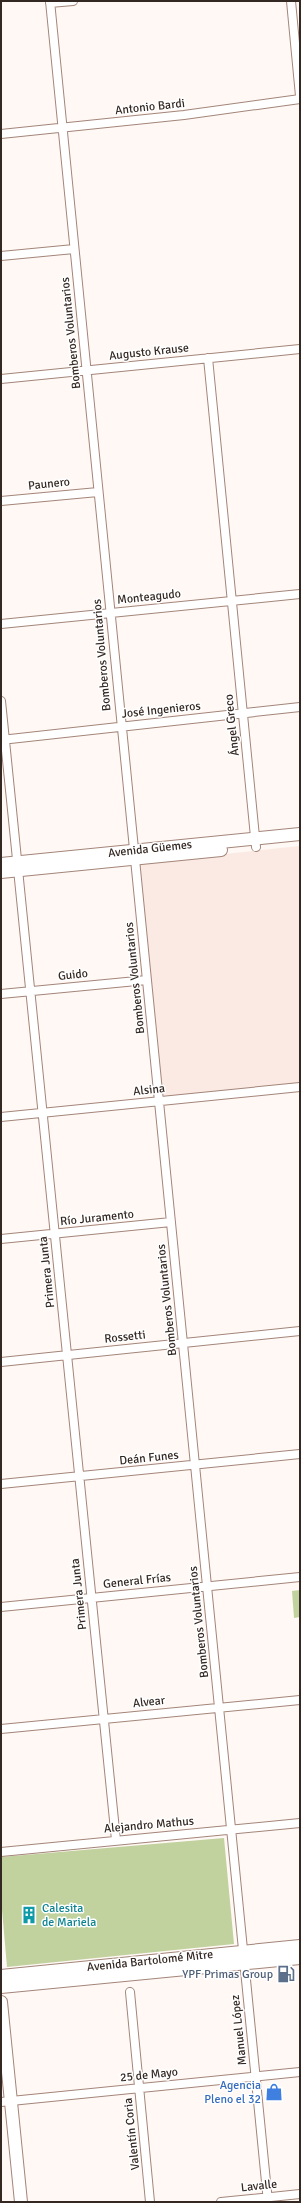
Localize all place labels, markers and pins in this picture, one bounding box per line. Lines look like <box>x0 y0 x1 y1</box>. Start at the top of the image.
place label: Calesita de Mariela <box>42 1901 96 1930</box>
building icon: Calesita de Mariela <box>19 1905 39 1925</box>
fuel station icon: YPF Primas Group <box>276 1964 296 1984</box>
place label: YPF Primas Group <box>182 1967 273 1982</box>
place label: Agencia Pleno el 32 <box>204 2078 261 2107</box>
shop icon: Agencia Pleno el 32 <box>264 2082 284 2102</box>

